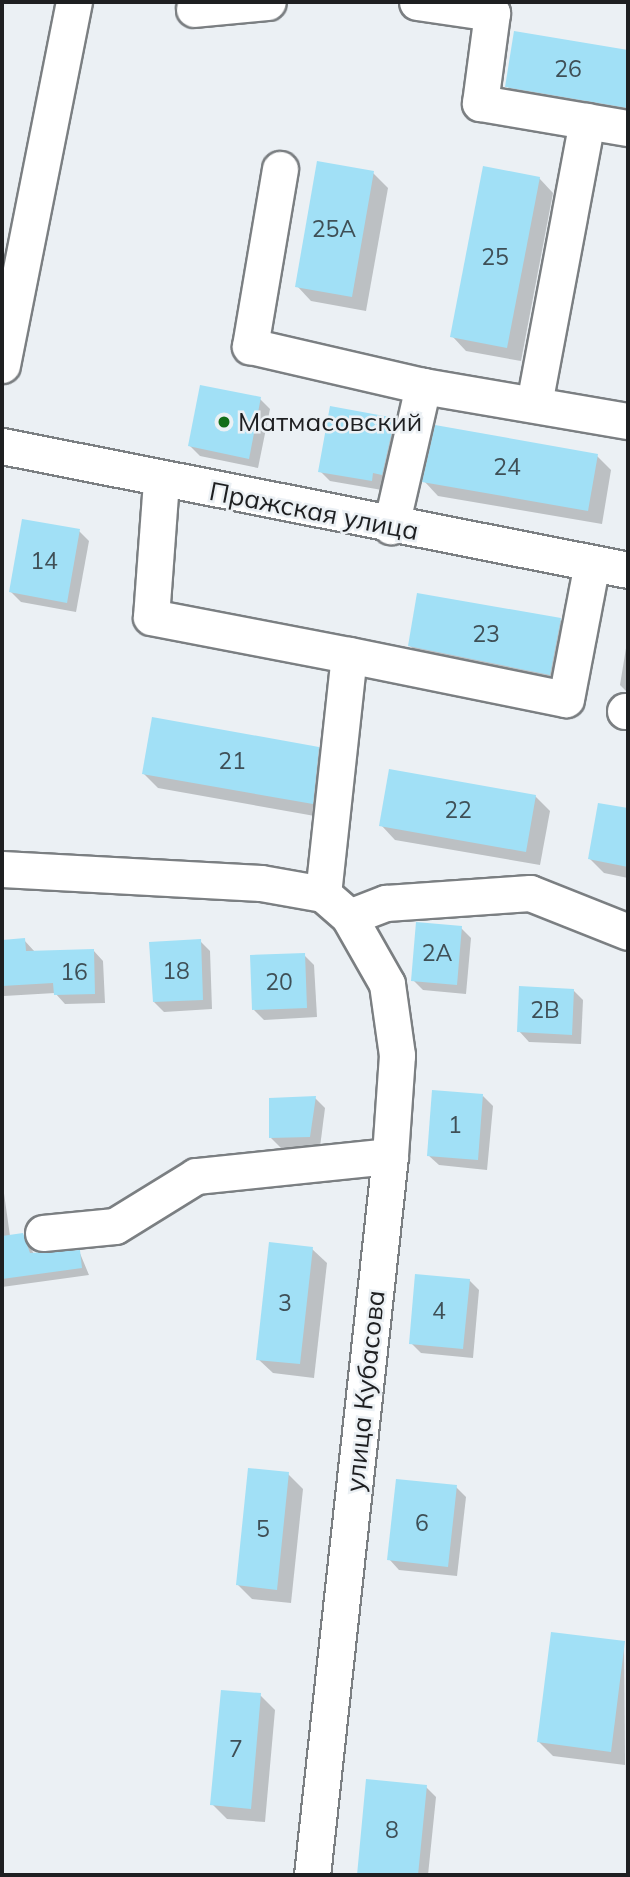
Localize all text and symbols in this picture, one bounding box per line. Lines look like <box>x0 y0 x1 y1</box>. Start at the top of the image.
house number: 26 <box>554 55 582 83</box>
house number: 25А <box>312 215 356 243</box>
house number: 25 <box>481 243 509 271</box>
place label: Матмасовский <box>238 406 422 438</box>
marker: Матмасовский <box>216 414 232 430</box>
house number: 24 <box>493 453 521 481</box>
street label: Пражская улица <box>207 475 421 547</box>
house number: 14 <box>30 547 58 575</box>
house number: 23 <box>472 620 500 648</box>
house number: 21 <box>218 747 246 775</box>
house number: 22 <box>444 796 472 824</box>
house number: 2А <box>422 939 452 967</box>
house number: 18 <box>162 957 190 985</box>
house number: 16 <box>60 958 88 986</box>
house number: 20 <box>265 968 293 996</box>
house number: 2В <box>530 996 560 1024</box>
house number: 1 <box>448 1111 462 1139</box>
house number: 3 <box>278 1289 292 1317</box>
street label: улица Кубасова <box>339 1289 391 1493</box>
house number: 4 <box>432 1297 446 1325</box>
house number: 6 <box>415 1509 429 1537</box>
house number: 5 <box>256 1515 270 1543</box>
house number: 7 <box>229 1735 243 1763</box>
house number: 8 <box>385 1816 399 1844</box>

